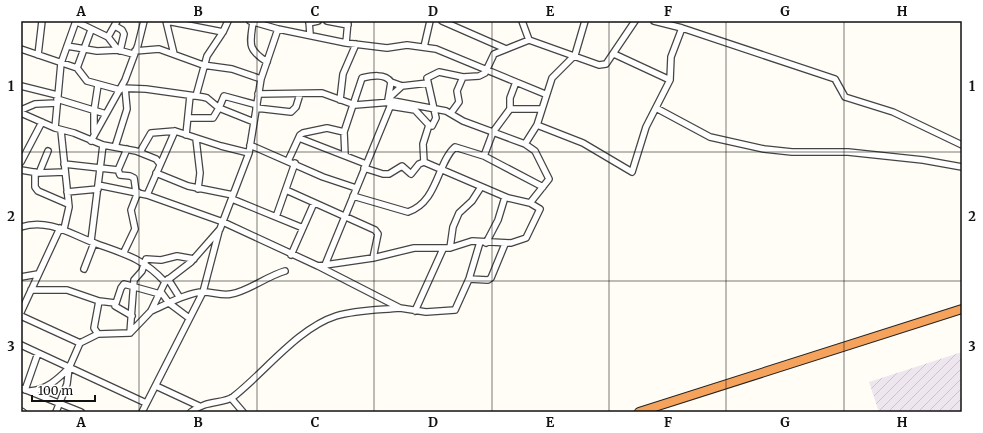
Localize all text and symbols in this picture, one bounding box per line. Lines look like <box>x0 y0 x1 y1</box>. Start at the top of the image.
text: A <box>75 3 86 20</box>
text: B <box>193 3 203 20</box>
text: C <box>311 3 320 20</box>
text: D <box>428 3 438 20</box>
text: E <box>546 3 555 20</box>
text: F <box>664 3 672 20</box>
text: G <box>780 3 790 20</box>
text: H <box>897 3 908 20</box>
text: 1 <box>8 78 14 95</box>
text: 1 <box>969 78 975 95</box>
text: 2 <box>7 208 15 225</box>
text: 2 <box>968 208 976 225</box>
text: 3 <box>7 338 15 355</box>
text: 3 <box>968 338 976 355</box>
scale bar <box>32 377 95 403</box>
text: 100 m <box>38 383 73 398</box>
text: A <box>75 414 86 431</box>
text: B <box>193 414 203 431</box>
text: C <box>311 414 320 431</box>
text: D <box>428 414 438 431</box>
text: E <box>546 414 555 431</box>
text: F <box>664 414 672 431</box>
text: G <box>780 414 790 431</box>
text: H <box>897 414 908 431</box>

